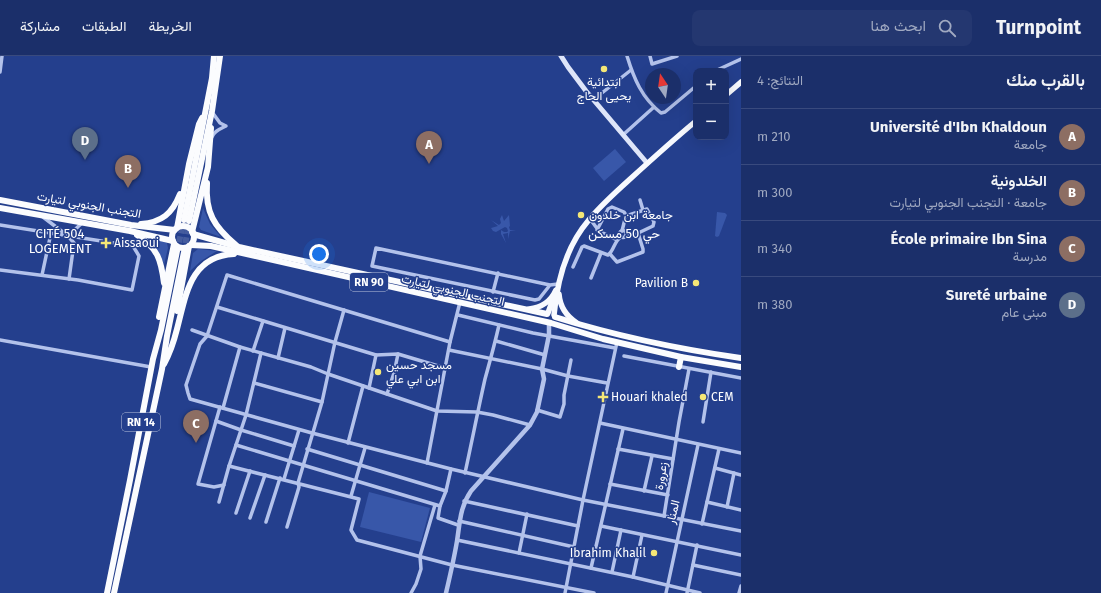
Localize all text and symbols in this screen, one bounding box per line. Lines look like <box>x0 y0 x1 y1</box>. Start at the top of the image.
search box <box>692 10 972 46</box>
text: Turnpoint <box>996 16 1081 39</box>
text: ابحث هنا <box>871 17 926 35</box>
icon: search <box>936 17 958 39</box>
text: مشاركة <box>20 18 60 35</box>
text: الطبقات <box>82 18 126 35</box>
text: الخريطة <box>148 18 192 35</box>
marker: ابتدائية يحيى الحاج <box>599 64 609 74</box>
north arrow <box>645 68 681 104</box>
map controls <box>693 68 729 140</box>
button: + <box>693 68 729 104</box>
text: بالقرب منك <box>1006 70 1085 91</box>
text: النتائج: 4 <box>757 73 803 88</box>
place label: ابتدائية يحيى الحاج <box>577 75 631 105</box>
button: − <box>693 104 729 140</box>
text: Université d'Ibn Khaldoun <box>870 118 1047 136</box>
pin: D <box>72 127 98 160</box>
text: 210 m <box>757 129 791 144</box>
text: A <box>1068 129 1076 144</box>
pin: A <box>416 131 442 164</box>
text: جامعة <box>1014 137 1047 152</box>
pin: B <box>115 155 141 188</box>
text: الخلدونية <box>991 172 1047 190</box>
text: 300 m <box>757 185 793 200</box>
text: B <box>1068 185 1076 200</box>
street label: التجنب الجنوبي لتيارت <box>35 189 142 224</box>
text: جامعة · التجنب الجنوبي لتيارت <box>890 195 1047 210</box>
place label: جامعة ابن خلدون <box>589 208 673 223</box>
marker: جامعة ابن خلدون <box>576 210 586 220</box>
district label: CITÉ 504 LOGEMENT <box>29 226 92 256</box>
district label: حي 50 مسكن <box>588 226 660 244</box>
text: École primaire Ibn Sina <box>891 230 1047 248</box>
place label: Aissaoui <box>114 236 159 250</box>
marker: Aissaoui <box>101 238 111 248</box>
text: 340 m <box>757 241 792 256</box>
text: C <box>1068 241 1076 256</box>
your location <box>309 244 329 264</box>
text: مدرسة <box>1013 249 1047 264</box>
street label: التجنب الجنوبي لتيارت <box>399 271 506 312</box>
road number: RN 90 <box>350 273 388 291</box>
place label: Pavilion B <box>635 276 688 290</box>
marker: Pavilion B <box>691 278 701 288</box>
text: Sureté urbaine <box>946 286 1047 304</box>
text: 380 m <box>757 297 793 312</box>
text: D <box>1068 297 1076 312</box>
text: مبنى عام <box>1001 305 1047 320</box>
place label: مسجد حسين ابن ابي علي <box>386 358 452 389</box>
marker: مسجد حسين ابن ابي علي <box>373 367 383 377</box>
place label: Houari khaled <box>611 390 688 404</box>
place label: CEM <box>711 390 733 404</box>
marker: Houari khaled <box>598 392 608 402</box>
marker: CEM <box>698 392 708 402</box>
pin: C <box>183 410 209 443</box>
road number: RN 14 <box>122 413 160 431</box>
street label: زعرورة <box>652 461 671 491</box>
street label: المنار <box>663 499 684 527</box>
place label: Ibrahim Khalil <box>570 546 646 560</box>
marker: Ibrahim Khalil <box>649 548 659 558</box>

